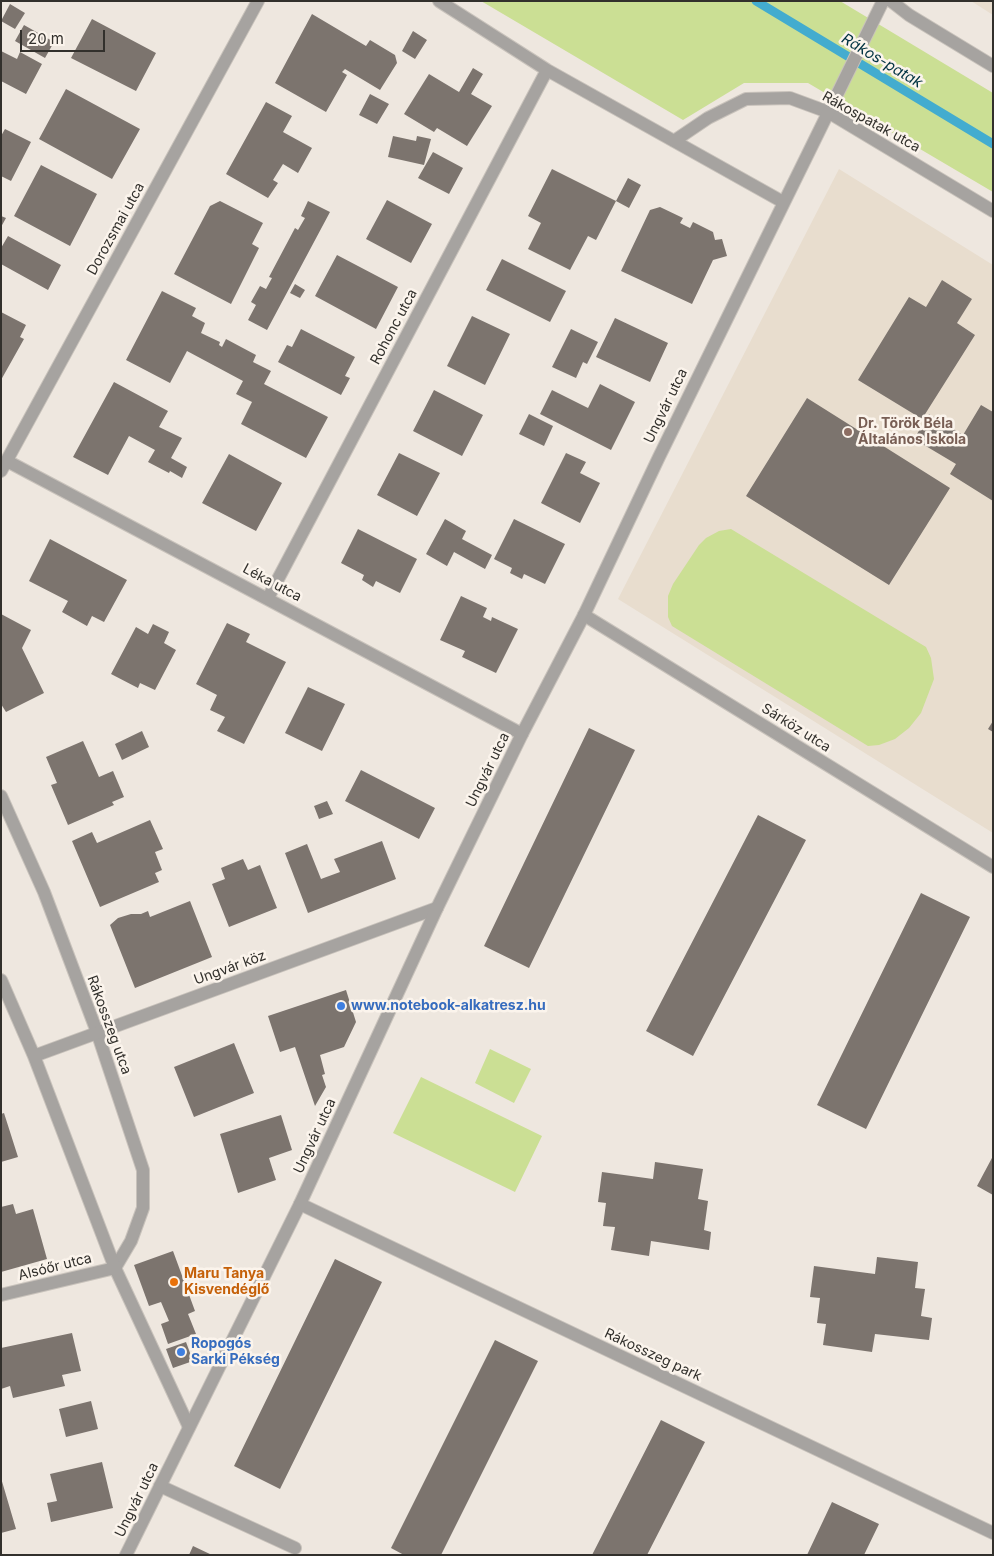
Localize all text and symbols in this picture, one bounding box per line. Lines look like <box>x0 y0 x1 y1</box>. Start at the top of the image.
scale bar <box>22 20 108 52</box>
text: 20 m <box>28 29 64 48</box>
water label: Rákos-patak <box>838 30 926 92</box>
street label: Rákospatak utca <box>819 88 923 156</box>
street label: Dorozsmai utca <box>84 180 148 278</box>
street label: Rohonc utca <box>367 287 421 367</box>
street label: Ungvár utca <box>641 366 691 446</box>
place label: Dr. Török Béla Általános Iskola <box>858 416 966 448</box>
marker: Dr. Török Béla Általános Iskola <box>842 426 854 438</box>
street label: Léka utca <box>240 560 304 606</box>
street label: Sárköz utca <box>758 700 834 756</box>
street label: Ungvár utca <box>463 730 513 810</box>
street label: Ungvár köz <box>192 947 268 989</box>
street label: Rákosszeg utca <box>83 973 135 1077</box>
place label: www.notebook-alkatresz.hu <box>351 998 546 1014</box>
marker: www.notebook-alkatresz.hu <box>335 1000 347 1012</box>
street label: Ungvár utca <box>290 1096 340 1176</box>
street label: Alsóőr utca <box>17 1250 93 1284</box>
place label: Maru Tanya Kisvendéglő <box>184 1266 269 1298</box>
marker: Maru Tanya Kisvendéglő <box>168 1276 180 1288</box>
street label: Rákosszeg park <box>602 1325 704 1385</box>
place label: Ropogós Sarki Pékség <box>191 1336 280 1368</box>
marker: Ropogós Sarki Pékség <box>175 1346 187 1358</box>
street label: Ungvár utca <box>112 1460 162 1540</box>

